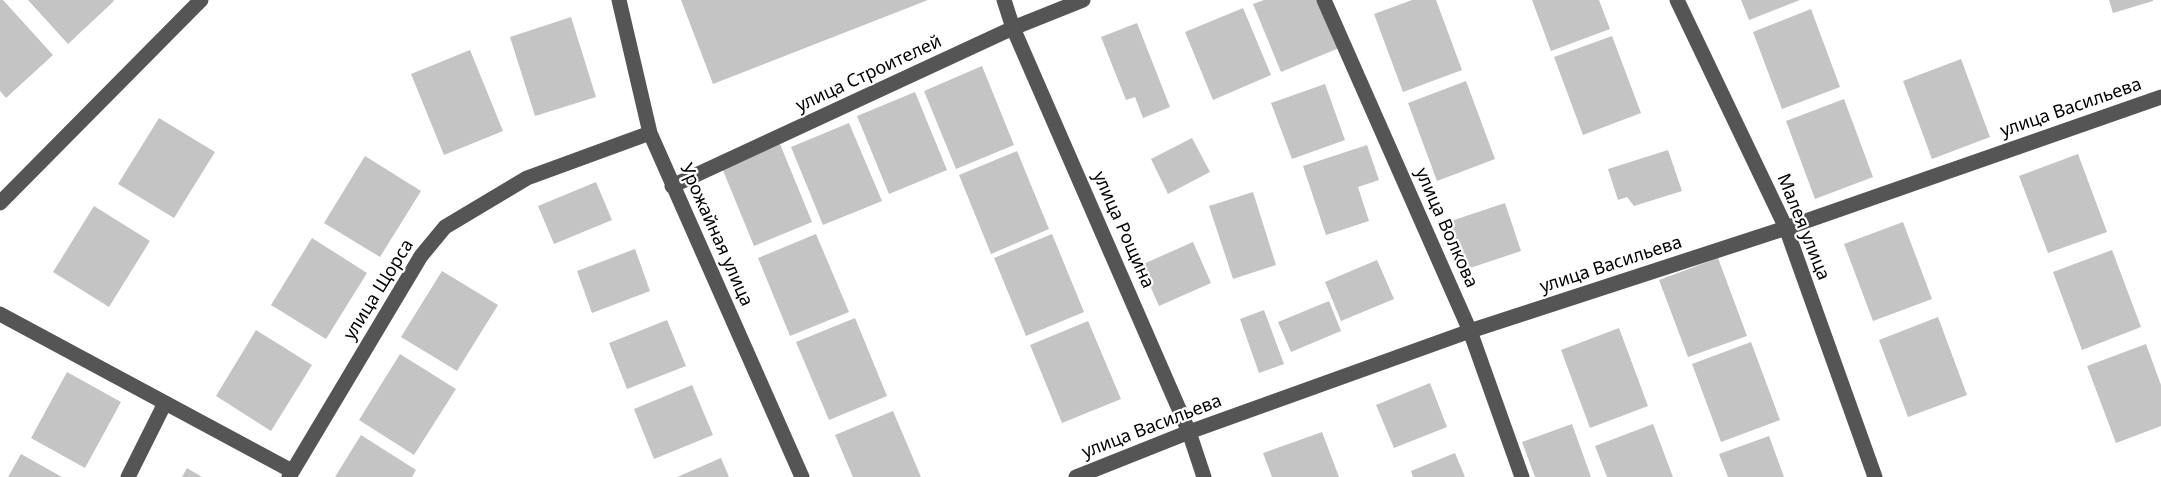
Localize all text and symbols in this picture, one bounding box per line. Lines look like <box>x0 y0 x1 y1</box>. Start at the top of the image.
street label: улица Строителей <box>793 31 945 117</box>
street label: улица Васильева <box>1998 74 2144 142</box>
street label: Урожайная улица <box>675 160 757 310</box>
street label: улица Волкова <box>1410 165 1482 291</box>
street label: улица Рощина <box>1088 168 1158 292</box>
street label: Малея улица <box>1772 171 1834 283</box>
street label: улица Васильева <box>1537 232 1685 298</box>
street label: улица Щорса <box>339 236 419 344</box>
street label: улица Васильева <box>1079 390 1225 464</box>

